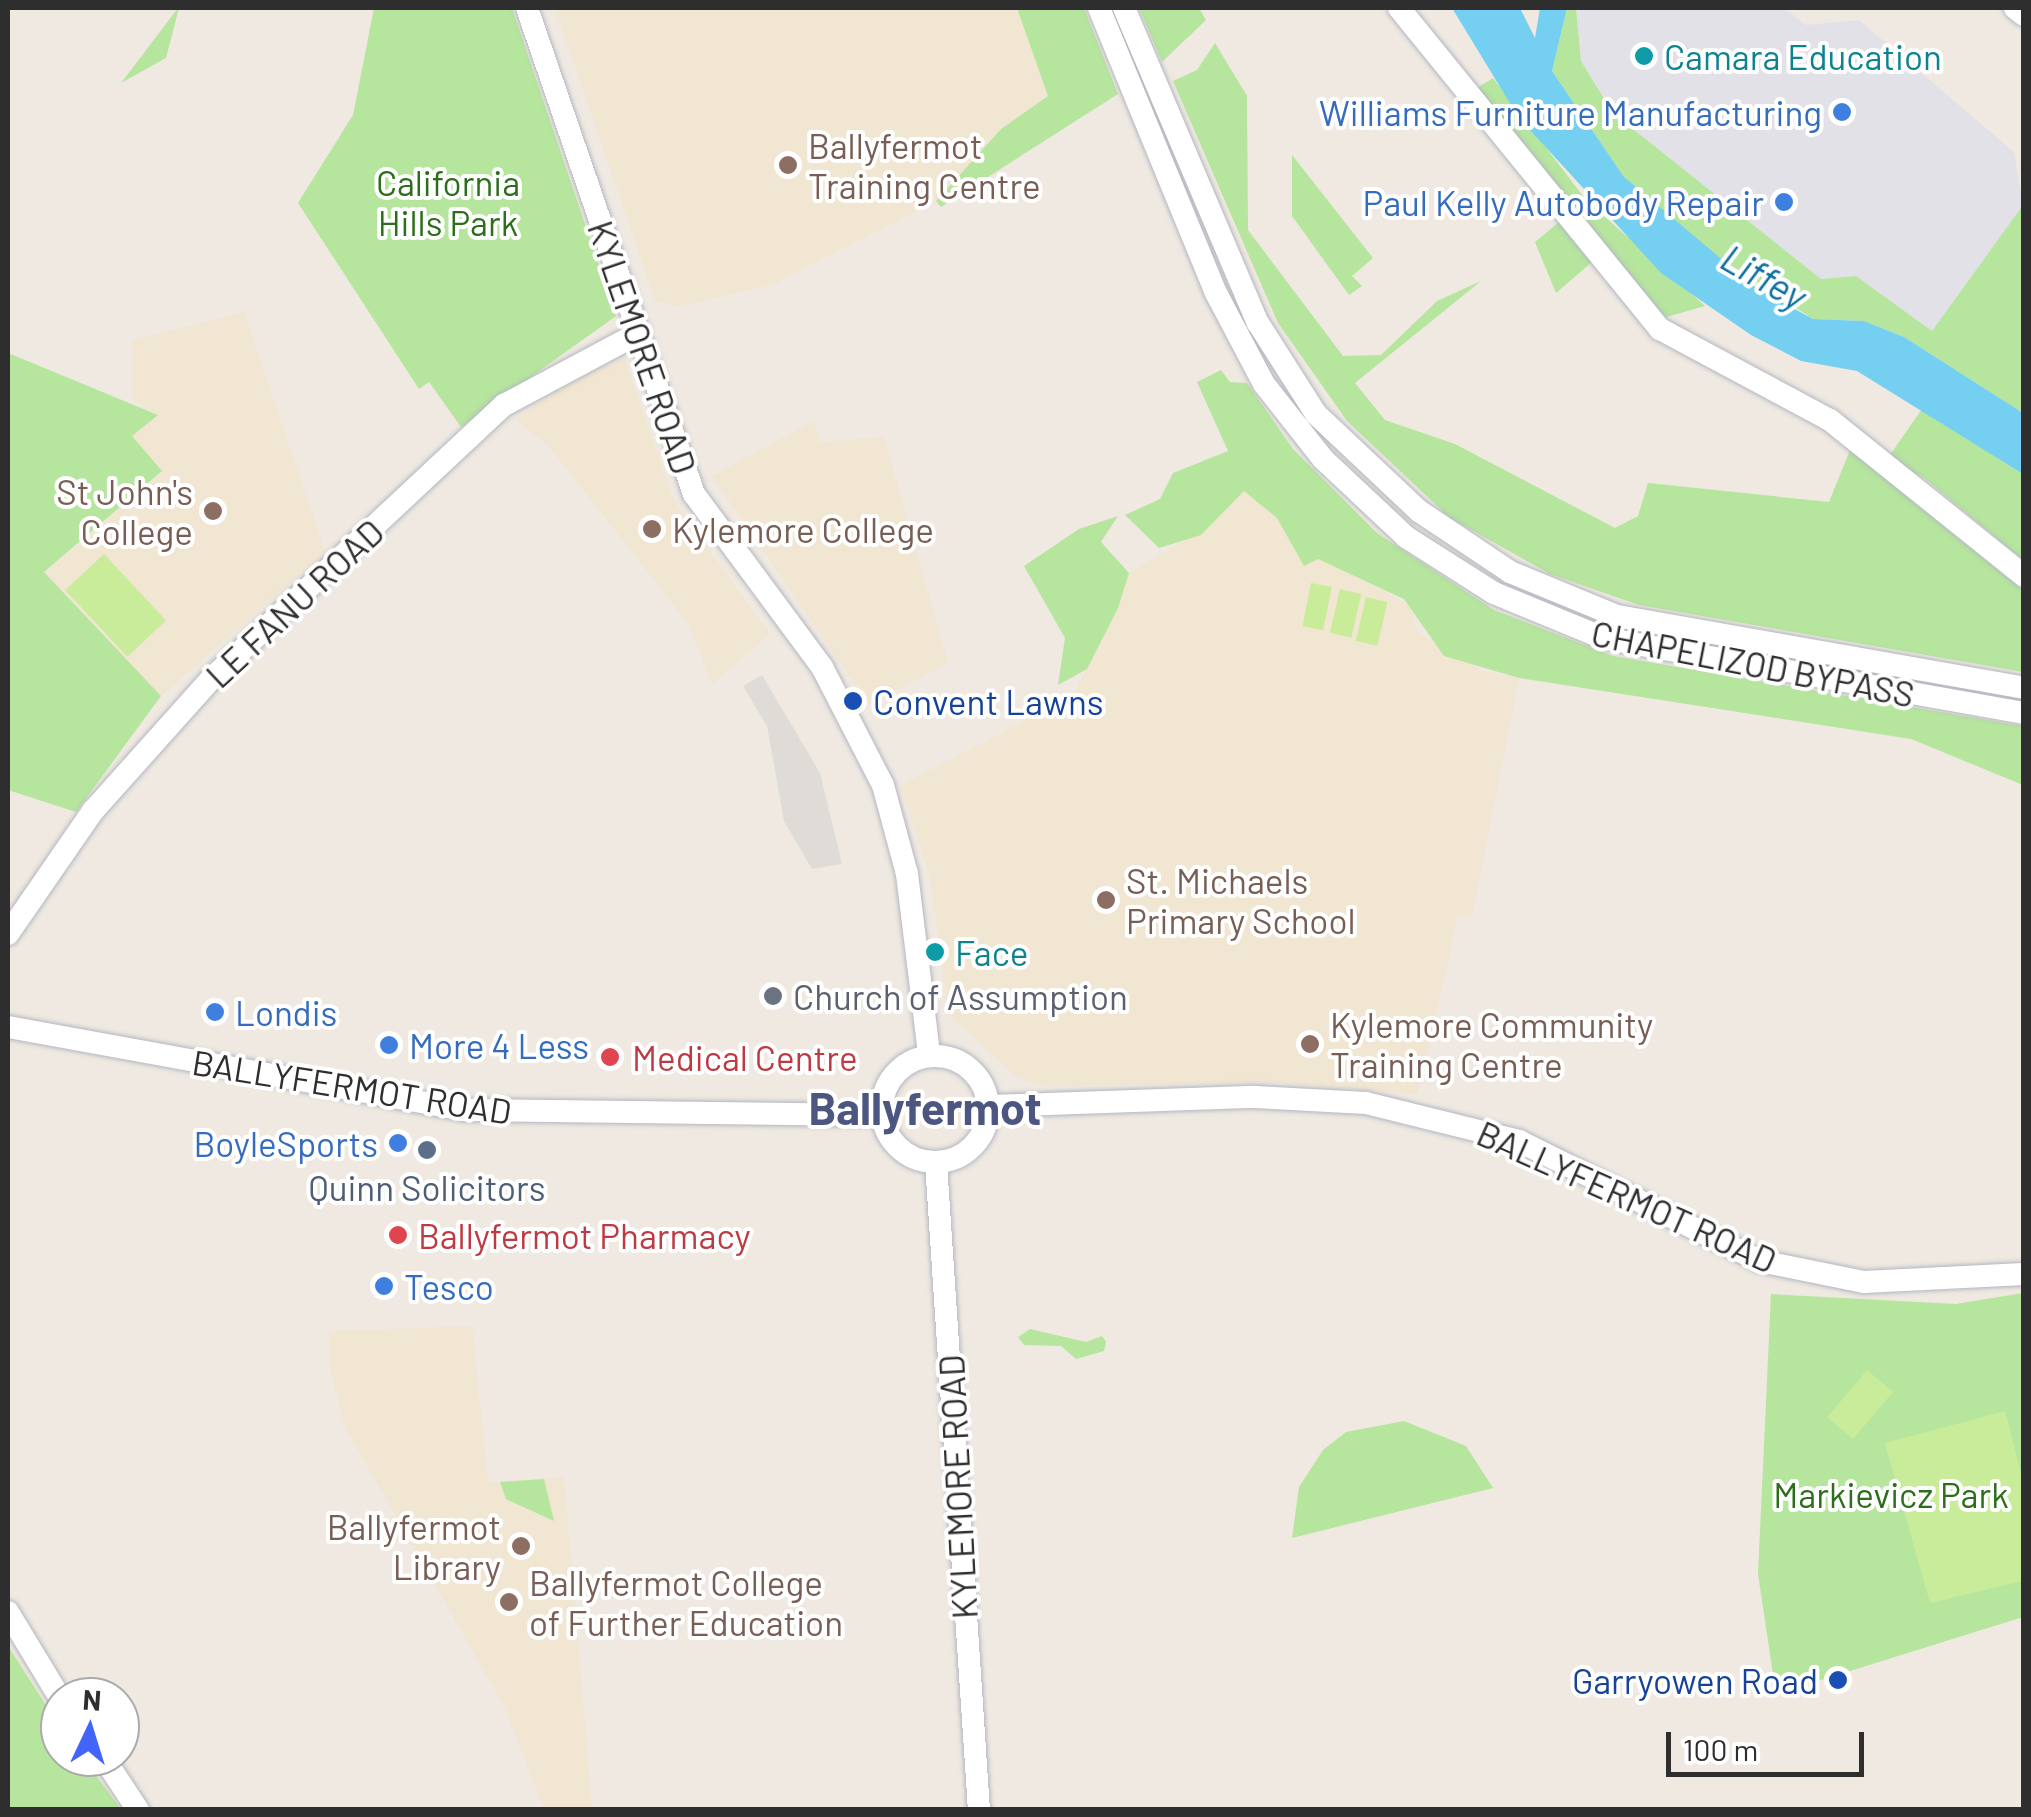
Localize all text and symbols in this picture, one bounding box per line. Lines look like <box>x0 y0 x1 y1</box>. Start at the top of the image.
place label: Camara Education <box>1664 35 1942 77</box>
marker: Camara Education <box>1633 45 1655 67</box>
place label: Williams Furniture Manufacturing <box>1319 91 1822 133</box>
marker: Williams Furniture Manufacturing <box>1831 101 1853 123</box>
place label: Ballyfermot Training Centre <box>808 124 1041 206</box>
marker: Ballyfermot Training Centre <box>777 154 799 176</box>
park label: California Hills Park <box>376 161 520 243</box>
place label: Paul Kelly Autobody Repair <box>1363 181 1764 223</box>
marker: Paul Kelly Autobody Repair <box>1773 191 1795 213</box>
street label: KYLEMORE ROAD <box>580 215 706 479</box>
water label: Liffey <box>1713 235 1815 319</box>
place label: St John's College <box>56 470 193 552</box>
marker: St John's College <box>202 500 224 522</box>
place label: Kylemore College <box>672 508 934 550</box>
street label: LE FANU ROAD <box>197 510 391 696</box>
marker: Kylemore College <box>641 518 663 540</box>
street label: CHAPELIZOD BYPASS <box>1588 611 1918 715</box>
place label: Convent Lawns <box>873 680 1104 722</box>
marker: Convent Lawns <box>842 690 864 712</box>
place label: St. Michaels Primary School <box>1126 859 1356 941</box>
marker: St. Michaels Primary School <box>1095 889 1117 911</box>
place label: Face <box>955 931 1028 973</box>
marker: Face <box>924 941 946 963</box>
place label: Church of Assumption <box>793 975 1128 1017</box>
marker: Church of Assumption <box>762 985 784 1007</box>
place label: Londis <box>235 991 337 1033</box>
marker: Londis <box>204 1001 226 1023</box>
place label: Kylemore Community Training Centre <box>1330 1003 1653 1085</box>
place label: More 4 Less <box>409 1024 589 1066</box>
marker: Kylemore Community Training Centre <box>1299 1033 1321 1055</box>
marker: More 4 Less <box>378 1034 400 1056</box>
place label: Medical Centre <box>632 1036 858 1078</box>
street label: BALLYFERMOT ROAD <box>189 1040 515 1132</box>
marker: Medical Centre <box>597 1044 623 1070</box>
district label: Ballyfermot <box>809 1081 1041 1135</box>
street label: BALLYFERMOT ROAD <box>1471 1111 1783 1281</box>
place label: BoyleSports <box>193 1122 378 1164</box>
marker: BoyleSports <box>387 1132 409 1154</box>
marker: Quinn Solicitors <box>416 1139 438 1161</box>
place label: Quinn Solicitors <box>309 1166 545 1208</box>
place label: Ballyfermot Pharmacy <box>418 1214 751 1256</box>
marker: Ballyfermot Pharmacy <box>387 1224 409 1246</box>
place label: Tesco <box>404 1265 494 1307</box>
marker: Tesco <box>373 1275 395 1297</box>
street label: KYLEMORE ROAD <box>929 1354 985 1620</box>
park label: Markievicz Park <box>1773 1473 2009 1515</box>
place label: Ballyfermot Library <box>327 1505 501 1587</box>
marker: Ballyfermot Library <box>510 1535 532 1557</box>
place label: Ballyfermot College of Further Education <box>529 1561 843 1643</box>
marker: Ballyfermot College of Further Education <box>498 1591 520 1613</box>
place label: Garryowen Road <box>1572 1659 1818 1701</box>
marker: Garryowen Road <box>1827 1669 1849 1691</box>
north arrow <box>40 1677 140 1777</box>
text: N <box>81 1681 102 1717</box>
scale bar <box>1671 1712 1868 1774</box>
text: 100 m <box>1683 1731 1758 1767</box>

